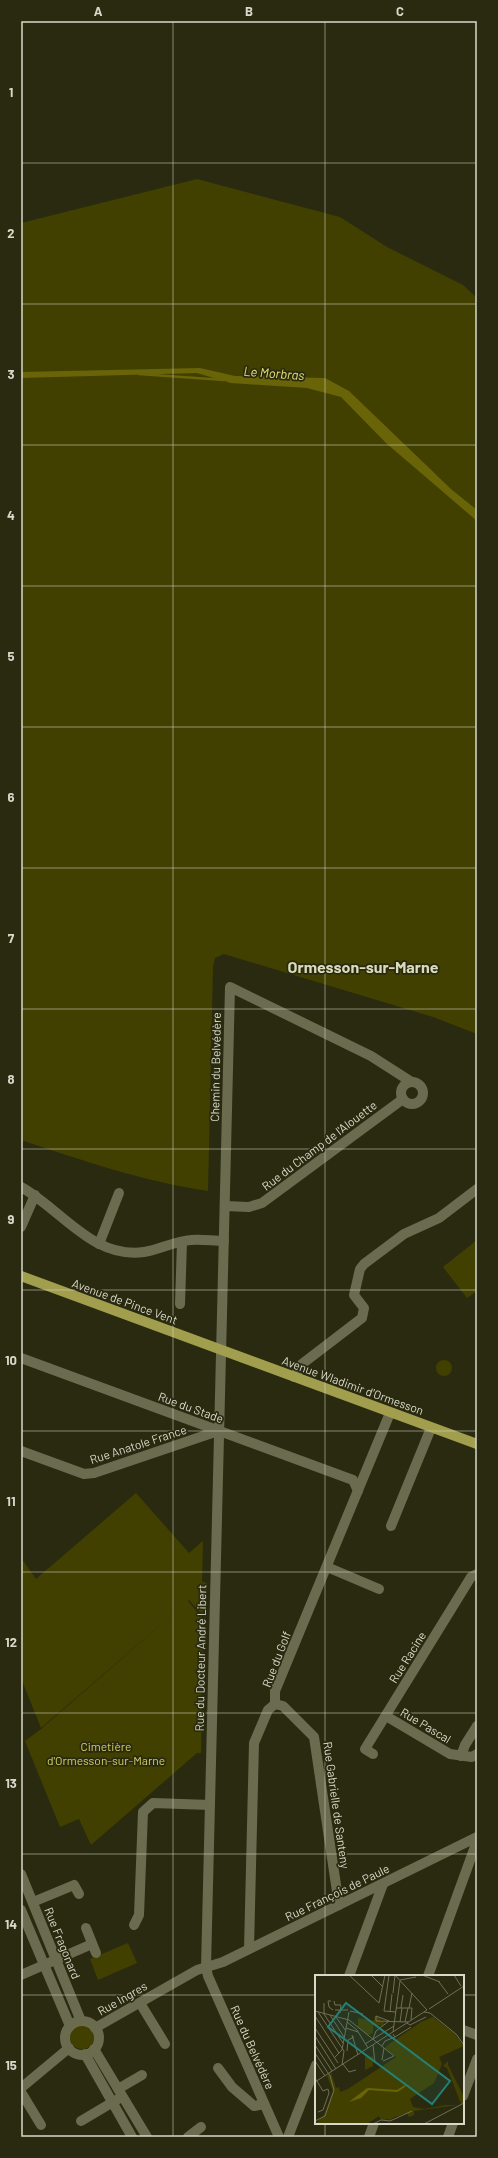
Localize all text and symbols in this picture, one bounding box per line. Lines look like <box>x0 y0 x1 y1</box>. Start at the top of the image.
text: A <box>94 3 103 19</box>
text: B <box>245 3 253 19</box>
text: C <box>396 3 404 19</box>
text: 1 <box>9 84 13 100</box>
text: 2 <box>7 225 15 241</box>
water label: Le Morbras <box>243 363 305 383</box>
text: 3 <box>7 366 15 382</box>
text: 4 <box>7 507 15 523</box>
text: 5 <box>7 648 15 664</box>
text: 6 <box>8 789 15 805</box>
text: 7 <box>8 930 15 946</box>
district label: Ormesson-sur-Marne <box>288 957 439 976</box>
street label: Chemin du Belvédère <box>207 1012 223 1122</box>
text: 8 <box>7 1071 15 1087</box>
street label: Rue du Champ de l'Alouette <box>259 1097 379 1193</box>
text: 9 <box>8 1211 15 1227</box>
street label: Avenue de Pince Vent <box>70 1275 180 1327</box>
text: 10 <box>5 1352 17 1368</box>
street label: Avenue Wladimir d'Ormesson <box>280 1353 426 1417</box>
street label: Rue du Stade <box>156 1389 226 1425</box>
street label: Rue Anatole France <box>88 1422 188 1466</box>
text: 11 <box>6 1493 16 1509</box>
street label: Rue du Docteur André Libert <box>192 1584 208 1732</box>
street label: Rue du Golf <box>259 1629 293 1689</box>
street label: Rue Racine <box>386 1629 428 1685</box>
text: 12 <box>5 1634 17 1650</box>
street label: Rue Pascal <box>398 1704 454 1746</box>
park label: Cimetière d'Ormesson-sur-Marne <box>47 1739 165 1767</box>
street label: Rue Gabrielle de Santeny <box>321 1741 353 1870</box>
text: 13 <box>5 1775 17 1791</box>
street label: Rue François de Paule <box>283 1861 391 1923</box>
street label: Rue Fragonard <box>42 1905 84 1981</box>
text: 14 <box>5 1916 17 1932</box>
inset map <box>315 1975 464 2124</box>
street label: Rue Ingres <box>95 1978 149 2018</box>
street label: Rue du Belvédère <box>228 2003 278 2091</box>
text: 15 <box>5 2057 17 2073</box>

